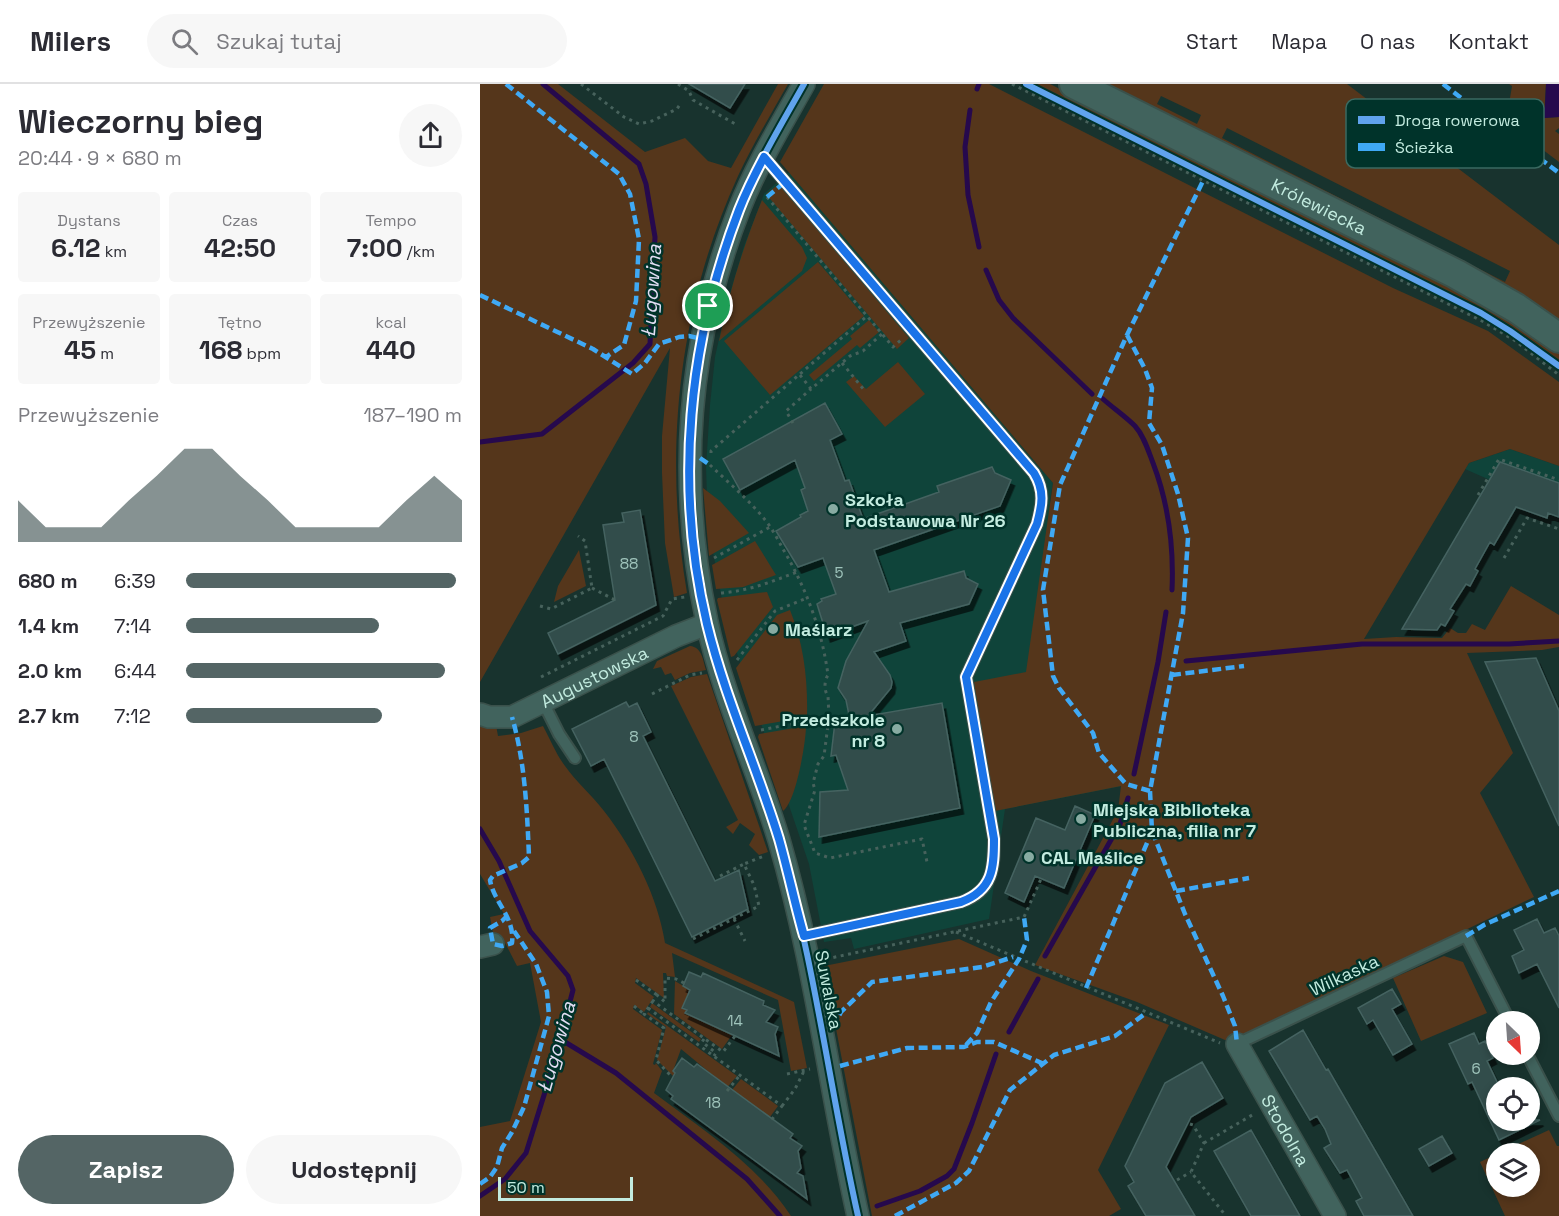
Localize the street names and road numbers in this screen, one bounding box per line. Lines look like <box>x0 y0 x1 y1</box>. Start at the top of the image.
street label: Królewiecka <box>1268 173 1371 239</box>
street label: Augustowska <box>537 640 652 713</box>
street label: Suwalska <box>810 948 848 1032</box>
street label: Wilkaska <box>1306 949 1382 1001</box>
street label: Stodolna <box>1257 1090 1315 1170</box>

